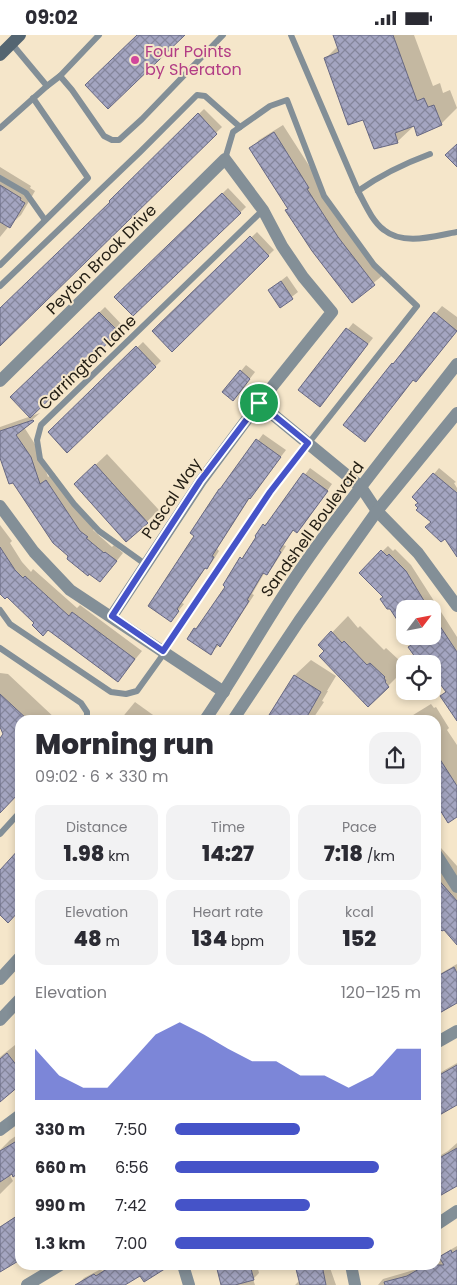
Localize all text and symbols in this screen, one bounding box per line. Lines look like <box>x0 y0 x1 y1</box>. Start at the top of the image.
text: 09:02 <box>25 4 78 31</box>
place label: Four Points by Sheraton <box>145 40 242 81</box>
marker: Four Points by Sheraton <box>129 54 141 66</box>
street label: Peyton Brook Drive <box>41 199 162 320</box>
street label: Carrington Lane <box>33 309 142 415</box>
pin <box>238 382 280 424</box>
icon: arrive <box>245 389 273 417</box>
street label: Pascal Way <box>136 453 207 543</box>
street label: Sandshell Boulevard <box>255 457 370 602</box>
north arrow <box>396 600 441 645</box>
map controls <box>396 600 441 700</box>
button: locate <box>396 655 441 700</box>
text: Morning run <box>35 725 214 764</box>
button: share <box>369 732 421 784</box>
text: 09:02 · 6 × 330 m <box>35 765 168 788</box>
text: Distance <box>66 817 127 837</box>
text: Time <box>211 817 245 837</box>
text: Pace <box>342 817 377 837</box>
text: 1.98 <box>64 839 104 868</box>
text: 14:27 <box>202 839 254 868</box>
text: 7:18 <box>324 839 363 868</box>
text: km <box>104 846 130 866</box>
text: /km <box>363 846 395 866</box>
text: Elevation <box>65 902 128 922</box>
text: Heart rate <box>193 902 263 922</box>
text: kcal <box>345 902 374 922</box>
text: 48 <box>73 924 102 953</box>
text: 134 <box>192 924 227 953</box>
text: 152 <box>342 924 376 953</box>
text: m <box>102 931 120 951</box>
text: bpm <box>227 931 264 951</box>
text: Elevation <box>35 981 107 1004</box>
text: 120–125 m <box>341 981 421 1004</box>
text: 330 m <box>35 1118 85 1141</box>
text: 7:50 <box>115 1118 147 1141</box>
text: 660 m <box>35 1156 86 1179</box>
text: 6:56 <box>115 1156 149 1179</box>
text: 990 m <box>35 1194 85 1217</box>
text: 7:42 <box>115 1194 146 1217</box>
text: 1.3 km <box>35 1232 85 1255</box>
text: 7:00 <box>115 1232 147 1255</box>

